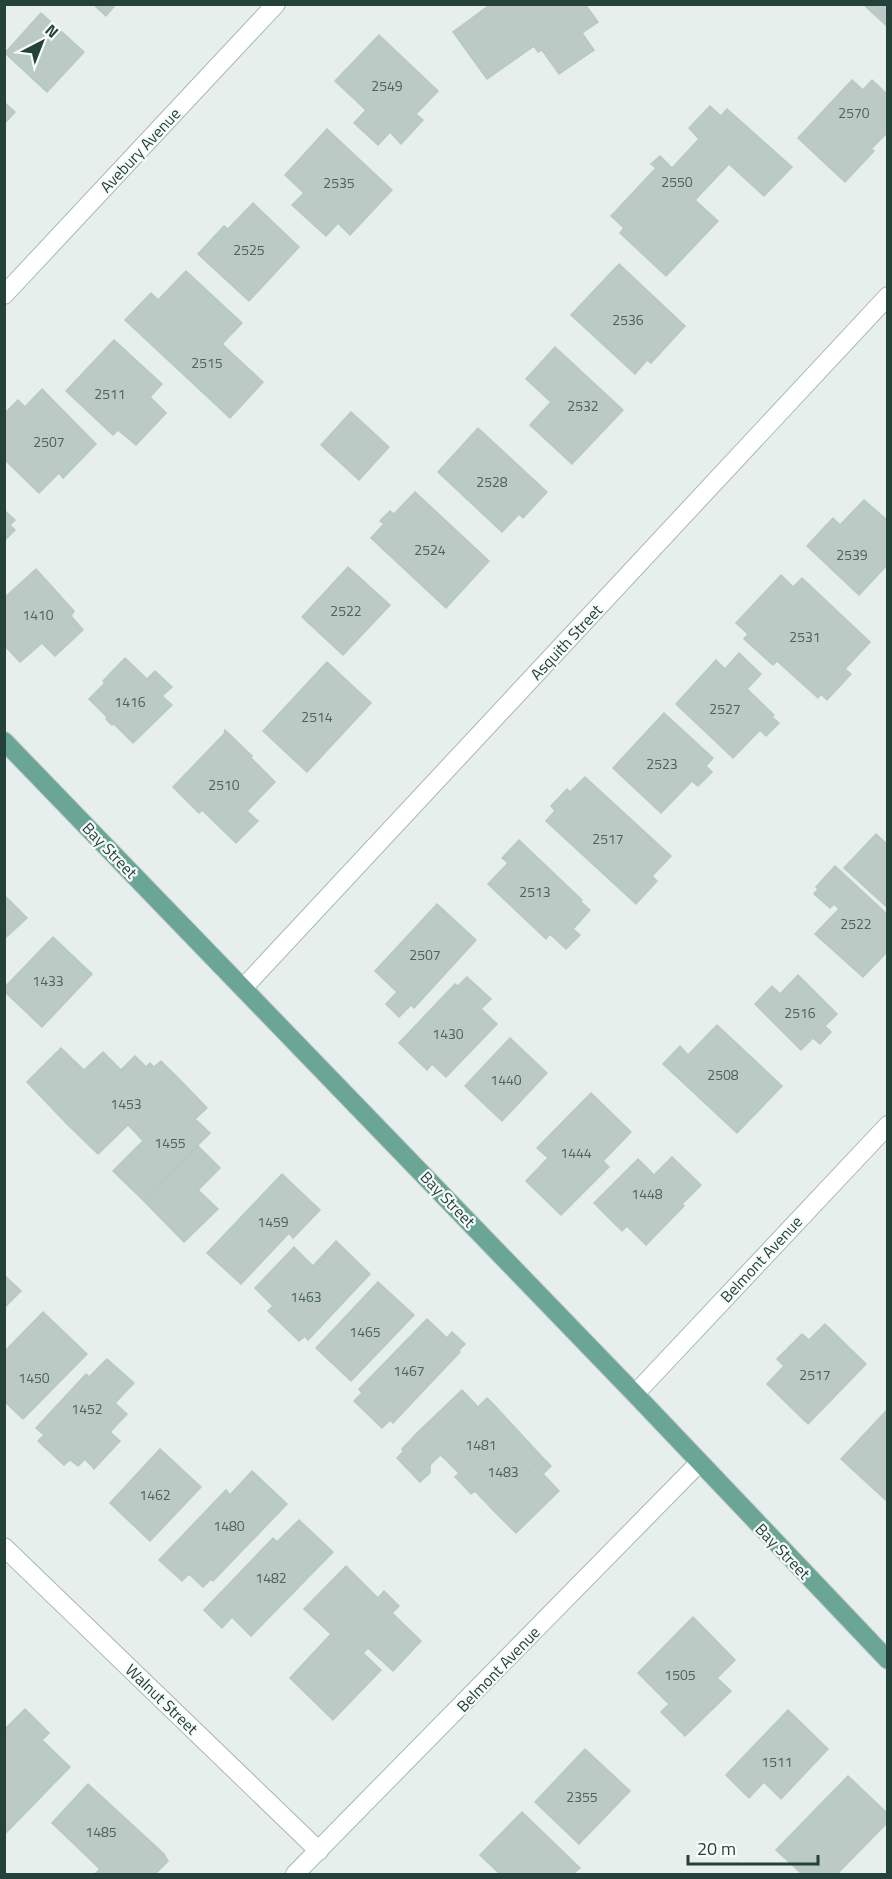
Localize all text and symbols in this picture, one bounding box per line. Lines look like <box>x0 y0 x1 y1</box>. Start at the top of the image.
north arrow <box>12 12 72 72</box>
text: N <box>40 18 64 43</box>
house number: 2549 <box>371 75 403 96</box>
street label: Avebury Avenue <box>94 102 186 198</box>
house number: 2570 <box>838 102 870 123</box>
house number: 2550 <box>661 171 693 192</box>
house number: 2535 <box>323 172 355 193</box>
house number: 2525 <box>233 239 265 260</box>
house number: 2536 <box>612 309 644 330</box>
house number: 2515 <box>191 352 223 373</box>
house number: 2511 <box>94 383 126 404</box>
house number: 2532 <box>567 395 599 416</box>
house number: 2507 <box>33 431 65 452</box>
house number: 2528 <box>476 471 508 492</box>
house number: 2524 <box>414 539 446 560</box>
house number: 2539 <box>836 544 868 565</box>
street label: Asquith Street <box>524 598 608 685</box>
house number: 2522 <box>330 600 362 621</box>
house number: 1410 <box>22 604 54 625</box>
house number: 2531 <box>789 626 821 647</box>
house number: 1416 <box>114 691 146 712</box>
house number: 2527 <box>709 698 741 719</box>
house number: 2514 <box>301 706 333 727</box>
house number: 2523 <box>646 753 678 774</box>
house number: 2510 <box>208 774 240 795</box>
street label: Bay Street <box>77 816 143 884</box>
house number: 2517 <box>592 828 624 849</box>
house number: 2513 <box>519 881 551 902</box>
house number: 2522 <box>840 913 872 934</box>
house number: 2507 <box>409 944 441 965</box>
house number: 1433 <box>32 970 64 991</box>
house number: 2516 <box>784 1002 816 1023</box>
house number: 1430 <box>432 1023 464 1044</box>
house number: 2508 <box>707 1064 739 1085</box>
house number: 1440 <box>490 1069 522 1090</box>
house number: 1453 <box>110 1093 142 1114</box>
house number: 1455 <box>154 1132 186 1153</box>
house number: 1444 <box>560 1142 592 1163</box>
street label: Bay Street <box>415 1165 481 1233</box>
house number: 1448 <box>631 1183 663 1204</box>
street label: Belmont Avenue <box>714 1210 808 1308</box>
house number: 1459 <box>257 1211 289 1232</box>
house number: 1463 <box>290 1286 322 1307</box>
house number: 1465 <box>349 1321 381 1342</box>
house number: 1467 <box>393 1360 425 1381</box>
house number: 2517 <box>799 1364 831 1385</box>
house number: 1450 <box>18 1367 50 1388</box>
house number: 1452 <box>71 1398 103 1419</box>
house number: 1481 <box>465 1434 497 1455</box>
house number: 1483 <box>487 1461 519 1482</box>
house number: 1462 <box>139 1484 171 1505</box>
house number: 1480 <box>213 1515 245 1536</box>
street label: Bay Street <box>750 1517 816 1585</box>
house number: 1482 <box>255 1567 287 1588</box>
street label: Belmont Avenue <box>451 1621 545 1717</box>
street label: Walnut Street <box>120 1658 204 1740</box>
house number: 1505 <box>664 1664 696 1685</box>
house number: 1511 <box>761 1751 793 1772</box>
house number: 2355 <box>566 1786 598 1807</box>
house number: 1485 <box>85 1821 117 1842</box>
scale bar <box>688 1828 818 1866</box>
text: 20 m <box>697 1835 736 1862</box>

